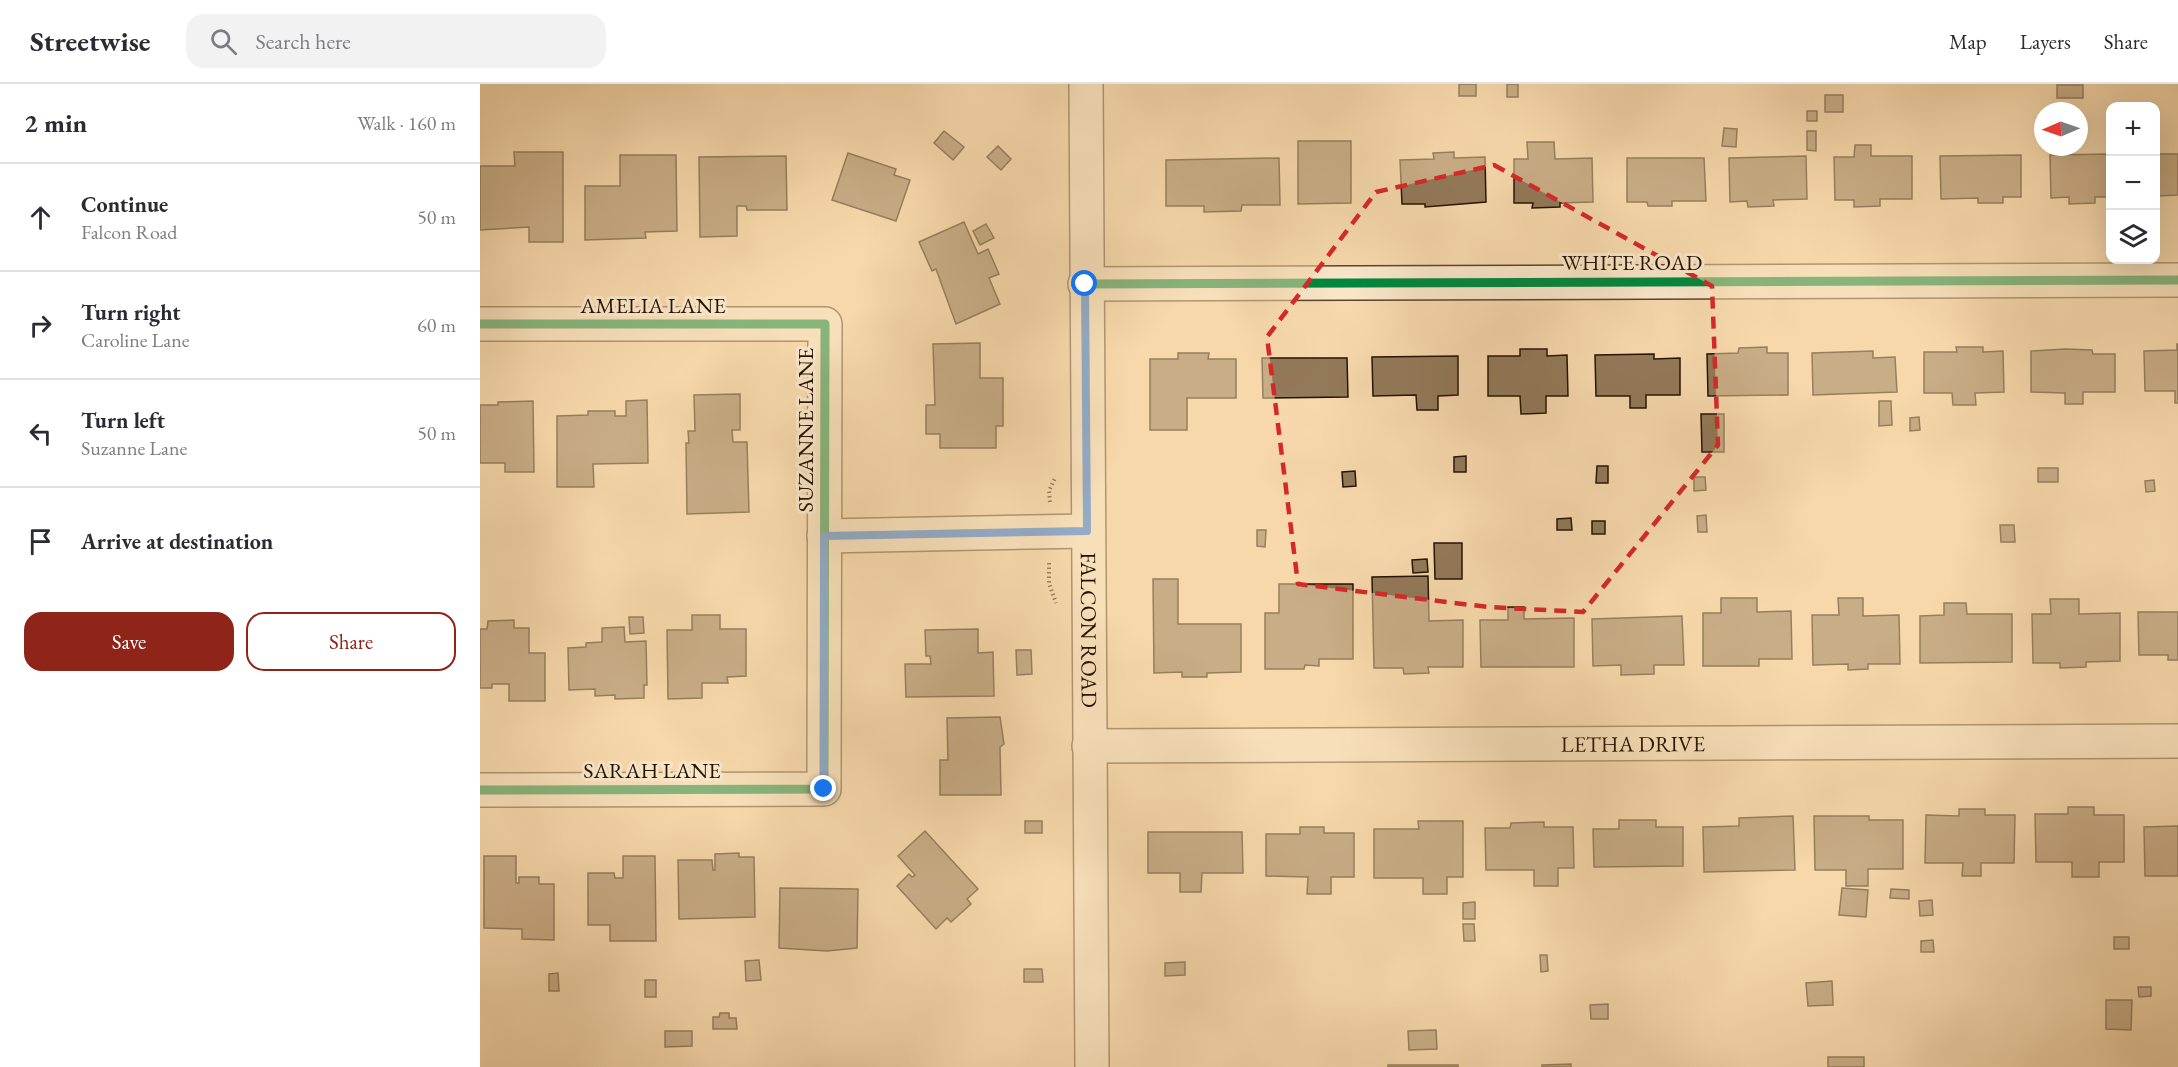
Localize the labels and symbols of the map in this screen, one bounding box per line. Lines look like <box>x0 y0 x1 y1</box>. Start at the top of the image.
north arrow <box>2034 102 2088 156</box>
street label: WHITE ROAD <box>1562 248 1702 277</box>
route start <box>1071 270 1097 296</box>
street label: AMELIA LANE <box>579 291 726 320</box>
street label: SUZANNE LANE <box>791 348 820 512</box>
street label: FALCON ROAD <box>1074 552 1104 708</box>
street label: LETHA DRIVE <box>1561 729 1705 759</box>
street label: SARAH LANE <box>583 756 721 785</box>
route end <box>810 775 836 801</box>

